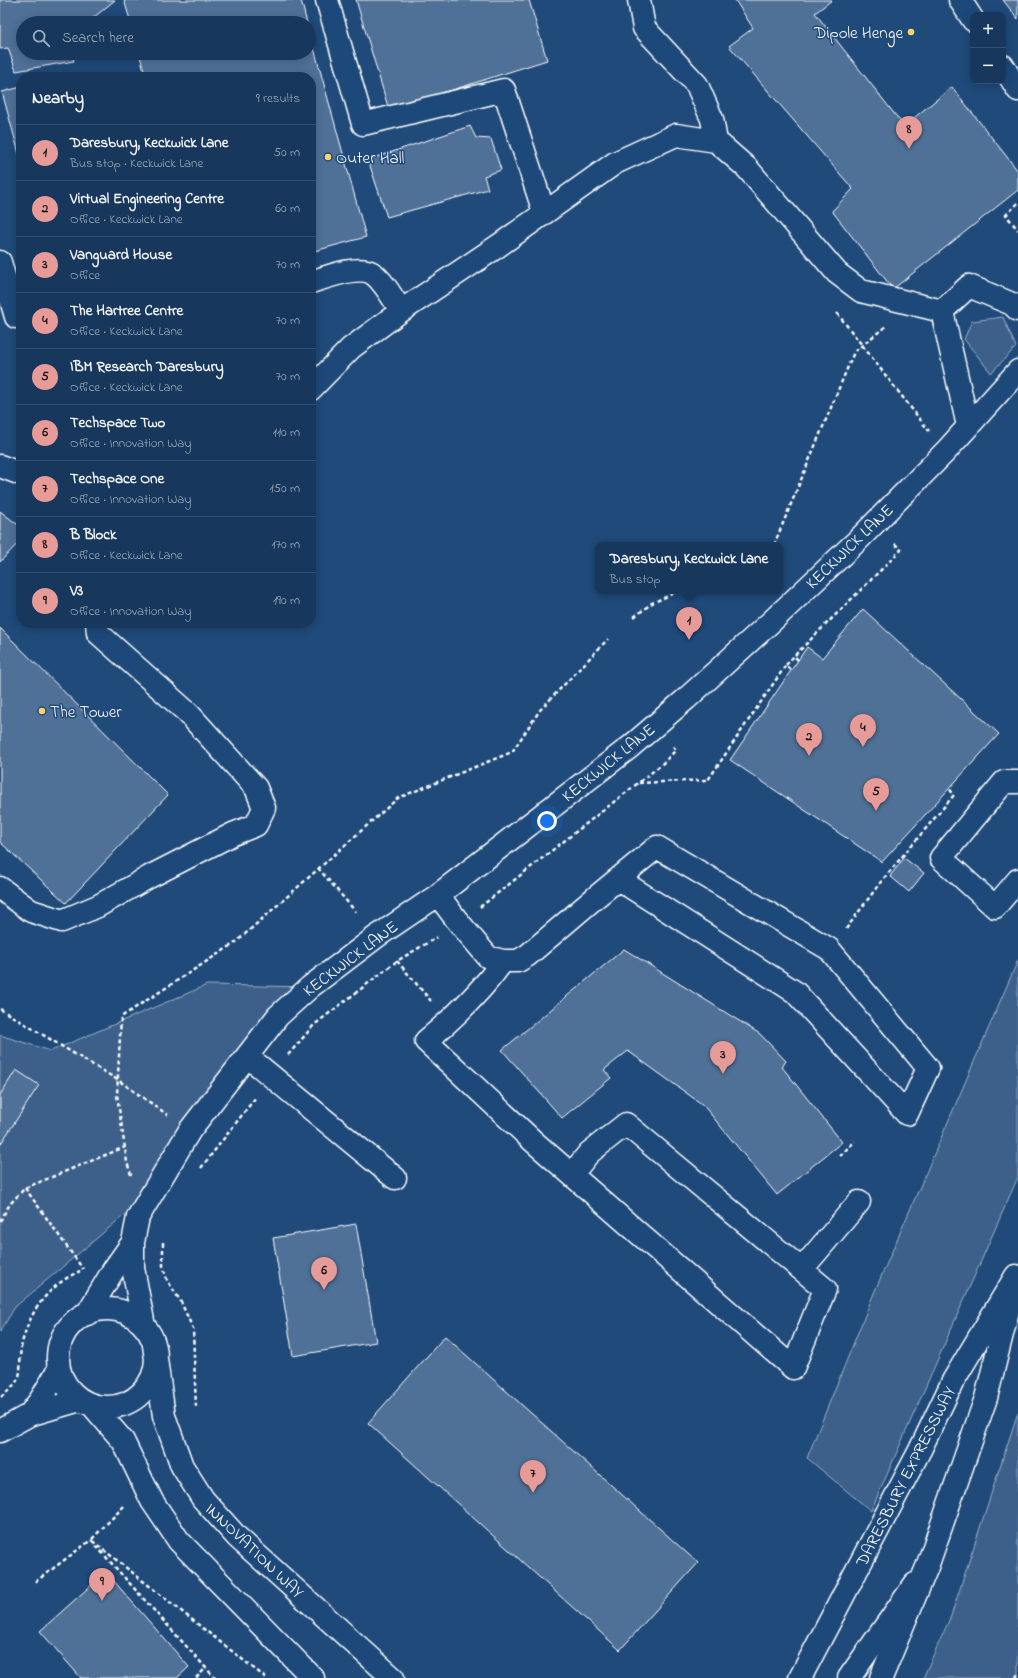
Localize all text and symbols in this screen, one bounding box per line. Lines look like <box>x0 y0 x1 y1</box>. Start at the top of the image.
map controls <box>970 12 1006 84</box>
button: + <box>970 12 1006 48</box>
search box <box>16 16 316 60</box>
place label: Dipole Henge <box>813 21 903 48</box>
icon: search <box>30 27 52 49</box>
text: Search here <box>62 27 134 49</box>
marker: Dipole Henge <box>906 27 916 37</box>
button: − <box>970 48 1006 84</box>
text: Nearby <box>32 86 84 111</box>
text: 9 results <box>256 89 300 108</box>
pin: 8 <box>896 116 922 149</box>
text: Daresbury, Keckwick Lane <box>70 132 228 154</box>
text: 1 <box>43 143 47 162</box>
text: 50 m <box>274 143 300 162</box>
place label: Outer Hall <box>336 146 405 171</box>
marker: Outer Hall <box>323 152 333 162</box>
text: Bus stop · Keckwick Lane <box>70 154 203 173</box>
text: Virtual Engineering Centre <box>70 188 224 210</box>
text: 2 <box>42 199 48 218</box>
text: 60 m <box>275 199 300 218</box>
text: Office · Keckwick Lane <box>70 210 183 229</box>
text: Vanguard House <box>70 244 172 266</box>
text: 3 <box>42 255 48 274</box>
text: 70 m <box>276 255 300 274</box>
text: Office <box>70 266 100 285</box>
text: The Hartree Centre <box>70 300 183 322</box>
text: 4 <box>42 311 48 330</box>
text: 70 m <box>276 311 300 330</box>
text: Office · Keckwick Lane <box>70 322 183 341</box>
text: IBM Research Daresbury <box>70 356 224 378</box>
text: 5 <box>41 367 49 386</box>
text: 70 m <box>276 367 300 386</box>
text: Office · Keckwick Lane <box>70 378 183 397</box>
text: Techspace Two <box>70 412 165 434</box>
text: 6 <box>42 423 48 442</box>
text: 110 m <box>273 423 300 442</box>
text: Office · Innovation Way <box>70 434 192 453</box>
text: Techspace One <box>70 468 164 490</box>
text: 7 <box>42 479 48 498</box>
text: 150 m <box>269 479 300 498</box>
text: Office · Innovation Way <box>70 490 192 509</box>
street label: KECKWICK LANE <box>800 499 900 596</box>
text: B Block <box>70 524 117 546</box>
text: 8 <box>43 535 47 554</box>
text: 170 m <box>272 535 300 554</box>
popup <box>595 542 783 594</box>
text: Office · Keckwick Lane <box>70 546 183 565</box>
text: Daresbury, Keckwick Lane <box>610 548 768 570</box>
text: Bus stop <box>610 570 661 589</box>
text: V3 <box>70 580 83 602</box>
text: 9 <box>43 591 47 610</box>
text: 190 m <box>273 591 300 610</box>
text: Office · Innovation Way <box>70 602 192 621</box>
pin: 1 <box>676 607 702 640</box>
place label: The Tower <box>50 700 122 725</box>
marker: The Tower <box>37 706 47 716</box>
pin: 4 <box>850 714 876 747</box>
street label: KECKWICK LANE <box>557 718 661 809</box>
pin: 2 <box>796 723 822 756</box>
pin: 5 <box>863 778 889 811</box>
your location <box>537 811 557 831</box>
street label: KECKWICK LANE <box>298 915 404 1003</box>
pin: 3 <box>710 1041 736 1074</box>
pin: 6 <box>311 1257 337 1290</box>
street label: DARESBURY EXPRESSWAY <box>850 1382 963 1572</box>
pin: 7 <box>520 1460 546 1493</box>
street label: INNOVATION WAY <box>199 1497 309 1605</box>
pin: 9 <box>89 1568 115 1601</box>

